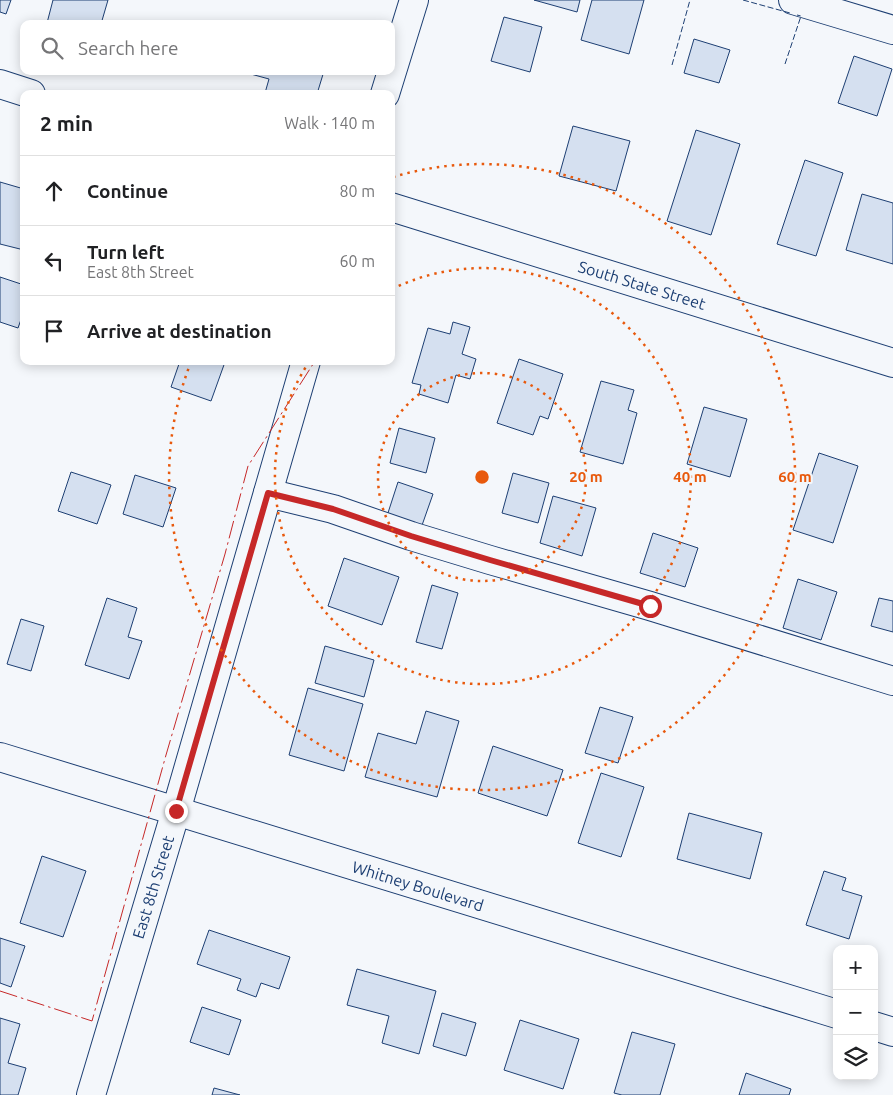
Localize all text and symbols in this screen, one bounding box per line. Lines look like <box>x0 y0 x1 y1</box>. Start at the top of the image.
search box <box>20 20 395 75</box>
icon: search <box>38 34 66 62</box>
text: Search here <box>78 37 178 59</box>
text: 2 min <box>40 111 93 135</box>
text: Walk · 140 m <box>284 114 375 132</box>
icon: ahead <box>40 177 68 205</box>
text: Continue <box>87 180 168 202</box>
text: 80 m <box>339 182 375 200</box>
text: Turn left <box>87 241 165 263</box>
icon: left <box>40 247 68 275</box>
text: 60 m <box>339 252 375 270</box>
street label: South State Street <box>576 257 709 313</box>
text: East 8th Street <box>87 263 194 281</box>
icon: arrive <box>40 317 68 345</box>
text: Arrive at destination <box>87 320 272 342</box>
centre of rings <box>473 468 491 486</box>
text: 20 m <box>569 468 603 485</box>
text: 40 m <box>673 468 707 485</box>
text: 60 m <box>778 468 812 485</box>
route start <box>639 595 662 618</box>
route end <box>165 800 188 823</box>
street label: East 8th Street <box>129 833 177 941</box>
street label: Whitney Boulevard <box>350 857 486 915</box>
map controls <box>833 945 878 1080</box>
button: + <box>833 945 878 990</box>
button: − <box>833 990 878 1035</box>
button: layers <box>833 1035 878 1080</box>

